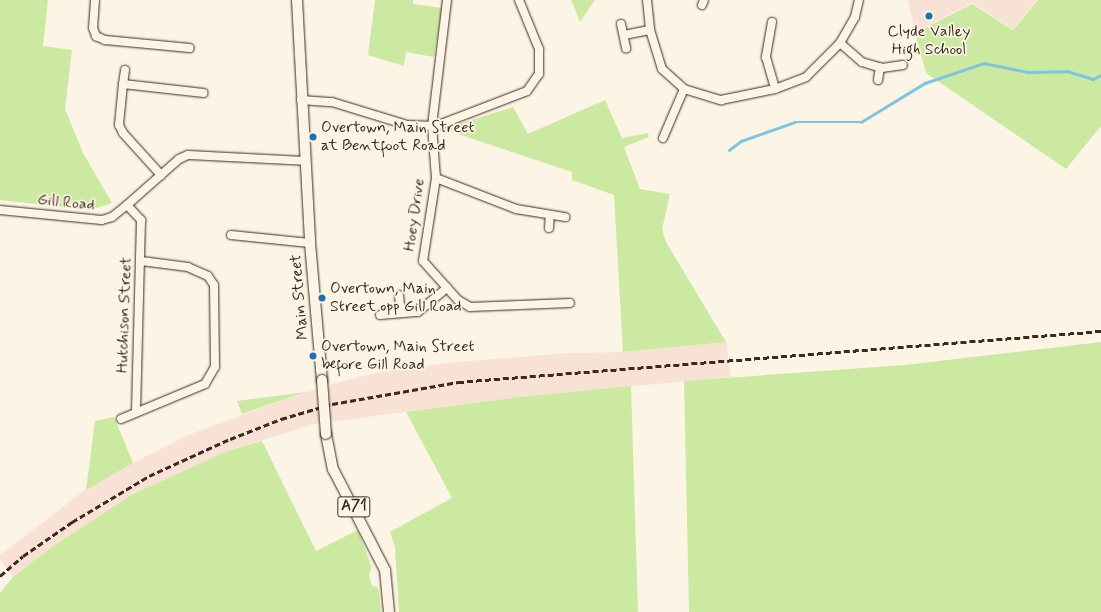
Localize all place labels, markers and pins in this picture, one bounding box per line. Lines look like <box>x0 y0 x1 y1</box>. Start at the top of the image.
marker: Clyde Valley High School <box>924 11 934 21</box>
place label: Clyde Valley High School <box>888 22 970 60</box>
place label: Overtown, Main Street at Bentfoot Road <box>321 118 479 156</box>
marker: Overtown, Main Street at Bentfoot Road <box>308 132 318 142</box>
place label: Overtown, Main Street opp Gill Road <box>330 279 462 317</box>
marker: Overtown, Main Street opp Gill Road <box>317 293 327 303</box>
place label: Overtown, Main Street before Gill Road <box>321 337 479 375</box>
marker: Overtown, Main Street before Gill Road <box>308 351 318 361</box>

